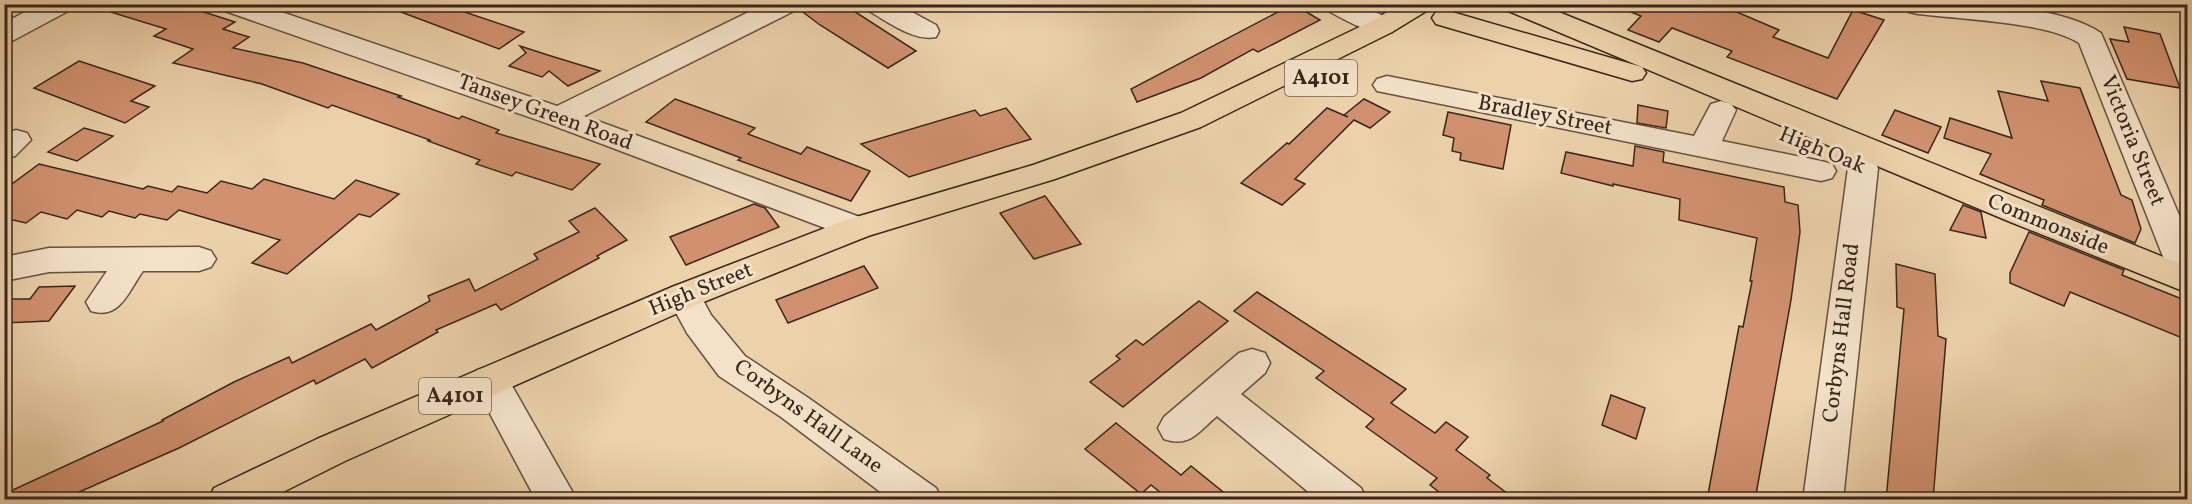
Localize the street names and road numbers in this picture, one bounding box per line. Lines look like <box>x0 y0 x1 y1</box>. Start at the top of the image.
road number: A4101 <box>1285 60 1357 96</box>
street label: Tansey Green Road <box>453 67 637 159</box>
street label: Victoria Street <box>2092 71 2172 211</box>
street label: Bradley Street <box>1475 88 1615 144</box>
street label: High Oak <box>1774 120 1870 182</box>
street label: Commonside <box>1983 187 2113 263</box>
street label: Corbyns Hall Road <box>1816 241 1868 425</box>
street label: High Street <box>644 255 758 325</box>
street label: Corbyns Hall Lane <box>727 352 889 482</box>
road number: A4101 <box>419 378 491 414</box>

